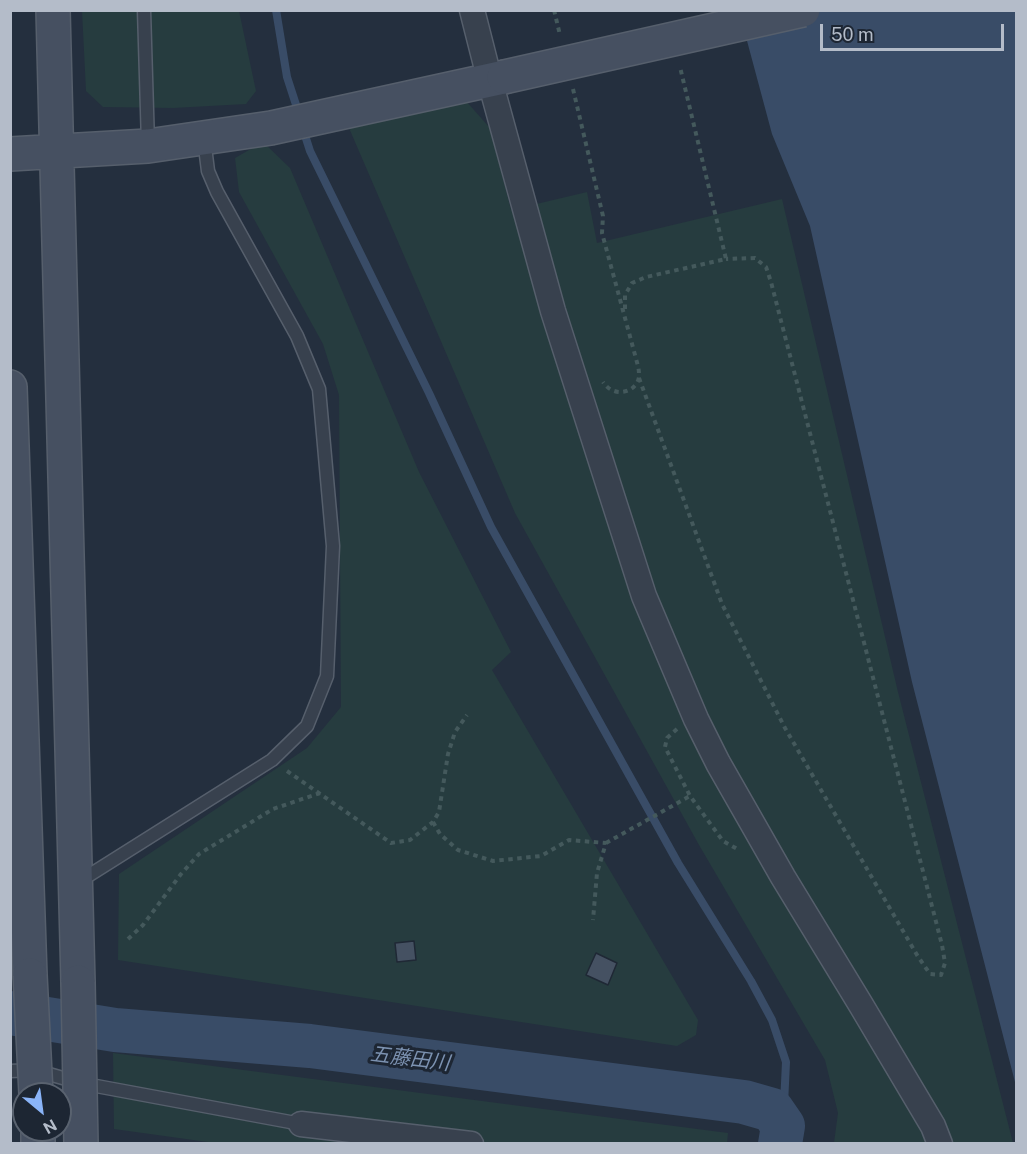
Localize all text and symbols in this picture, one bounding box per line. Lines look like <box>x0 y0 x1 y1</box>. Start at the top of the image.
scale bar <box>823 12 1008 50</box>
text: 50 m <box>831 24 874 45</box>
water label: 五藤田川 <box>369 1042 451 1076</box>
north arrow <box>12 1082 72 1142</box>
text: N <box>40 1115 60 1138</box>

